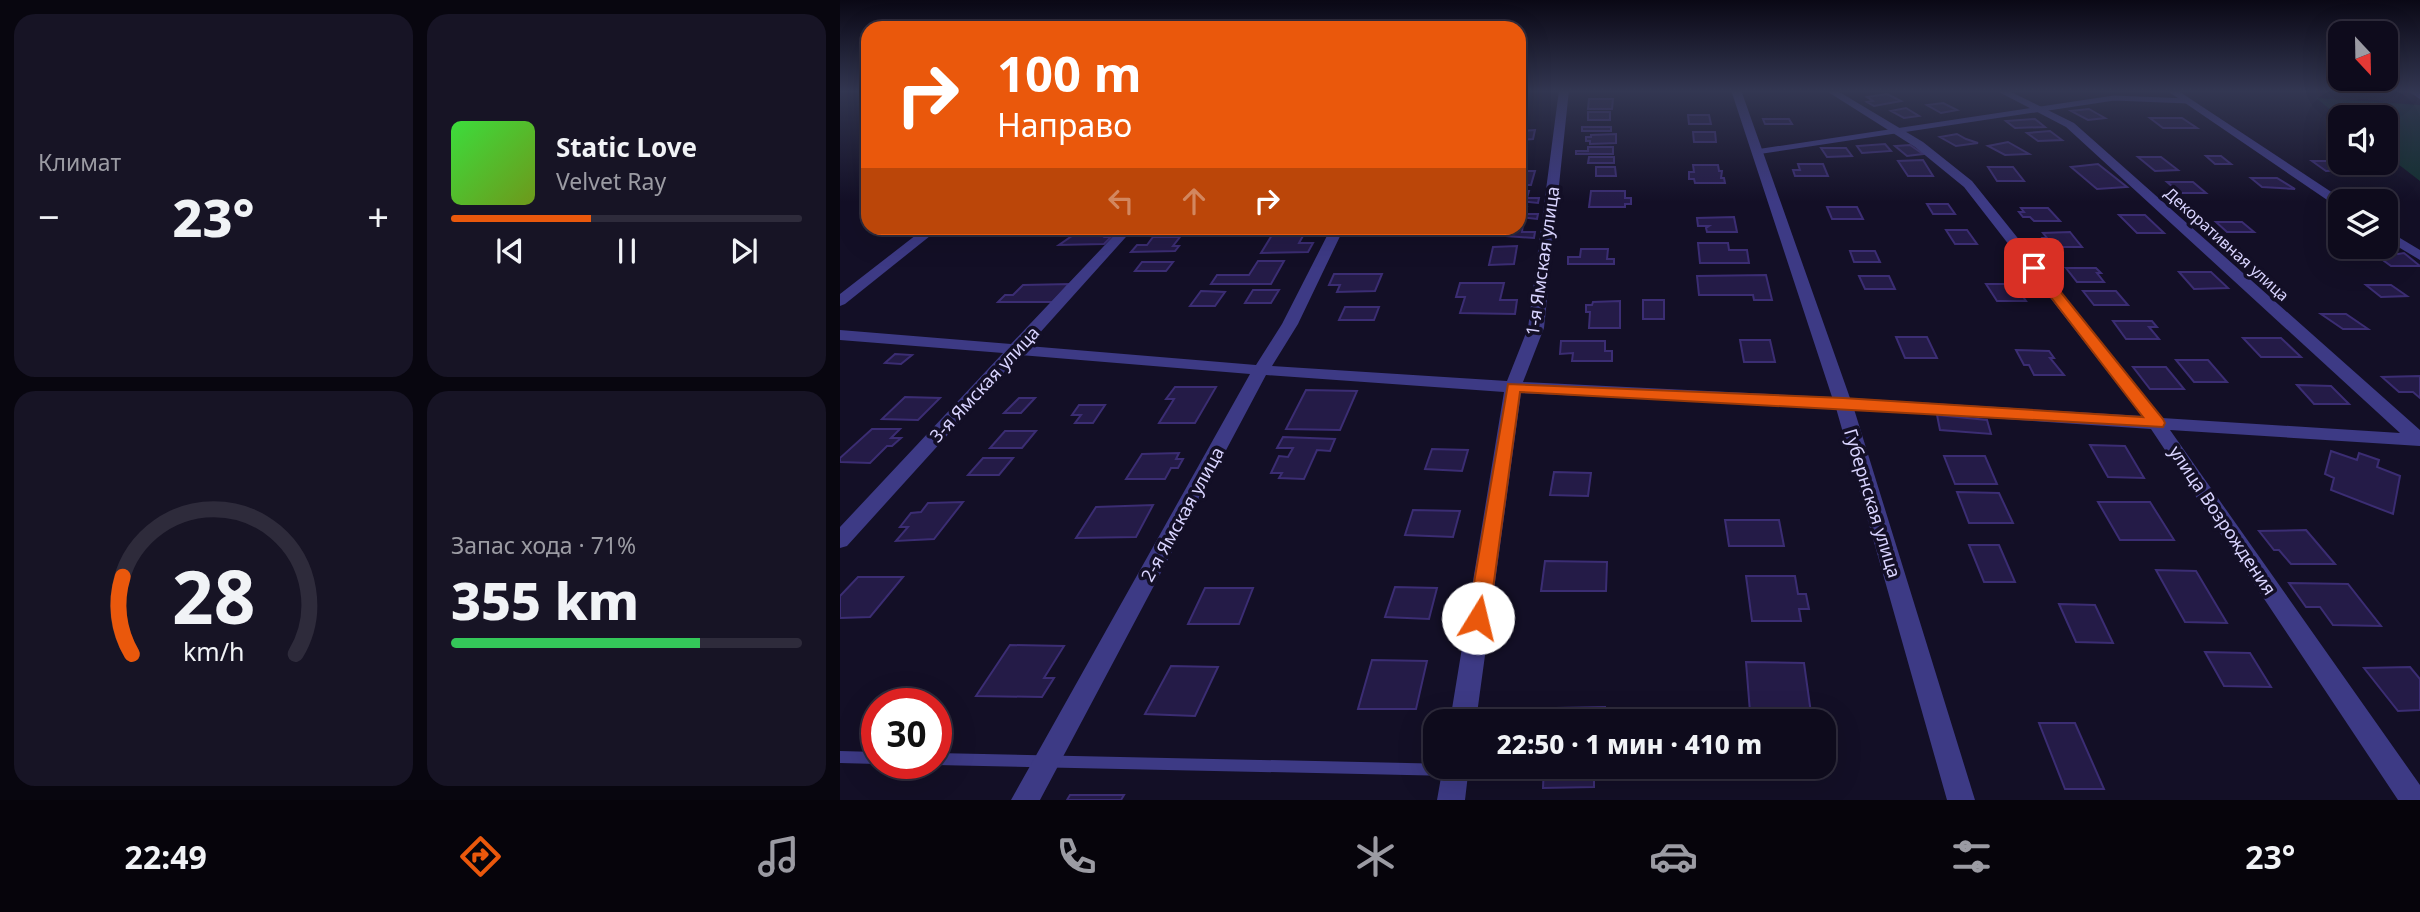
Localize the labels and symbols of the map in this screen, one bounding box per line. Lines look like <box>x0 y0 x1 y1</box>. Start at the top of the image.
north arrow <box>2328 21 2398 91</box>
street label: Декоративная улица <box>2160 182 2294 306</box>
street label: 1-я Ямская улица <box>1520 185 1564 337</box>
pin <box>2004 238 2064 298</box>
street label: 3-я Ямская улица <box>924 321 1044 447</box>
street label: Губернская улица <box>1839 425 1907 581</box>
street label: улица Возрождения <box>2164 441 2282 599</box>
street label: 2-я Ямская улица <box>1135 442 1229 586</box>
position arrow <box>1441 581 1515 655</box>
speed limit sign: 30 <box>861 688 952 779</box>

